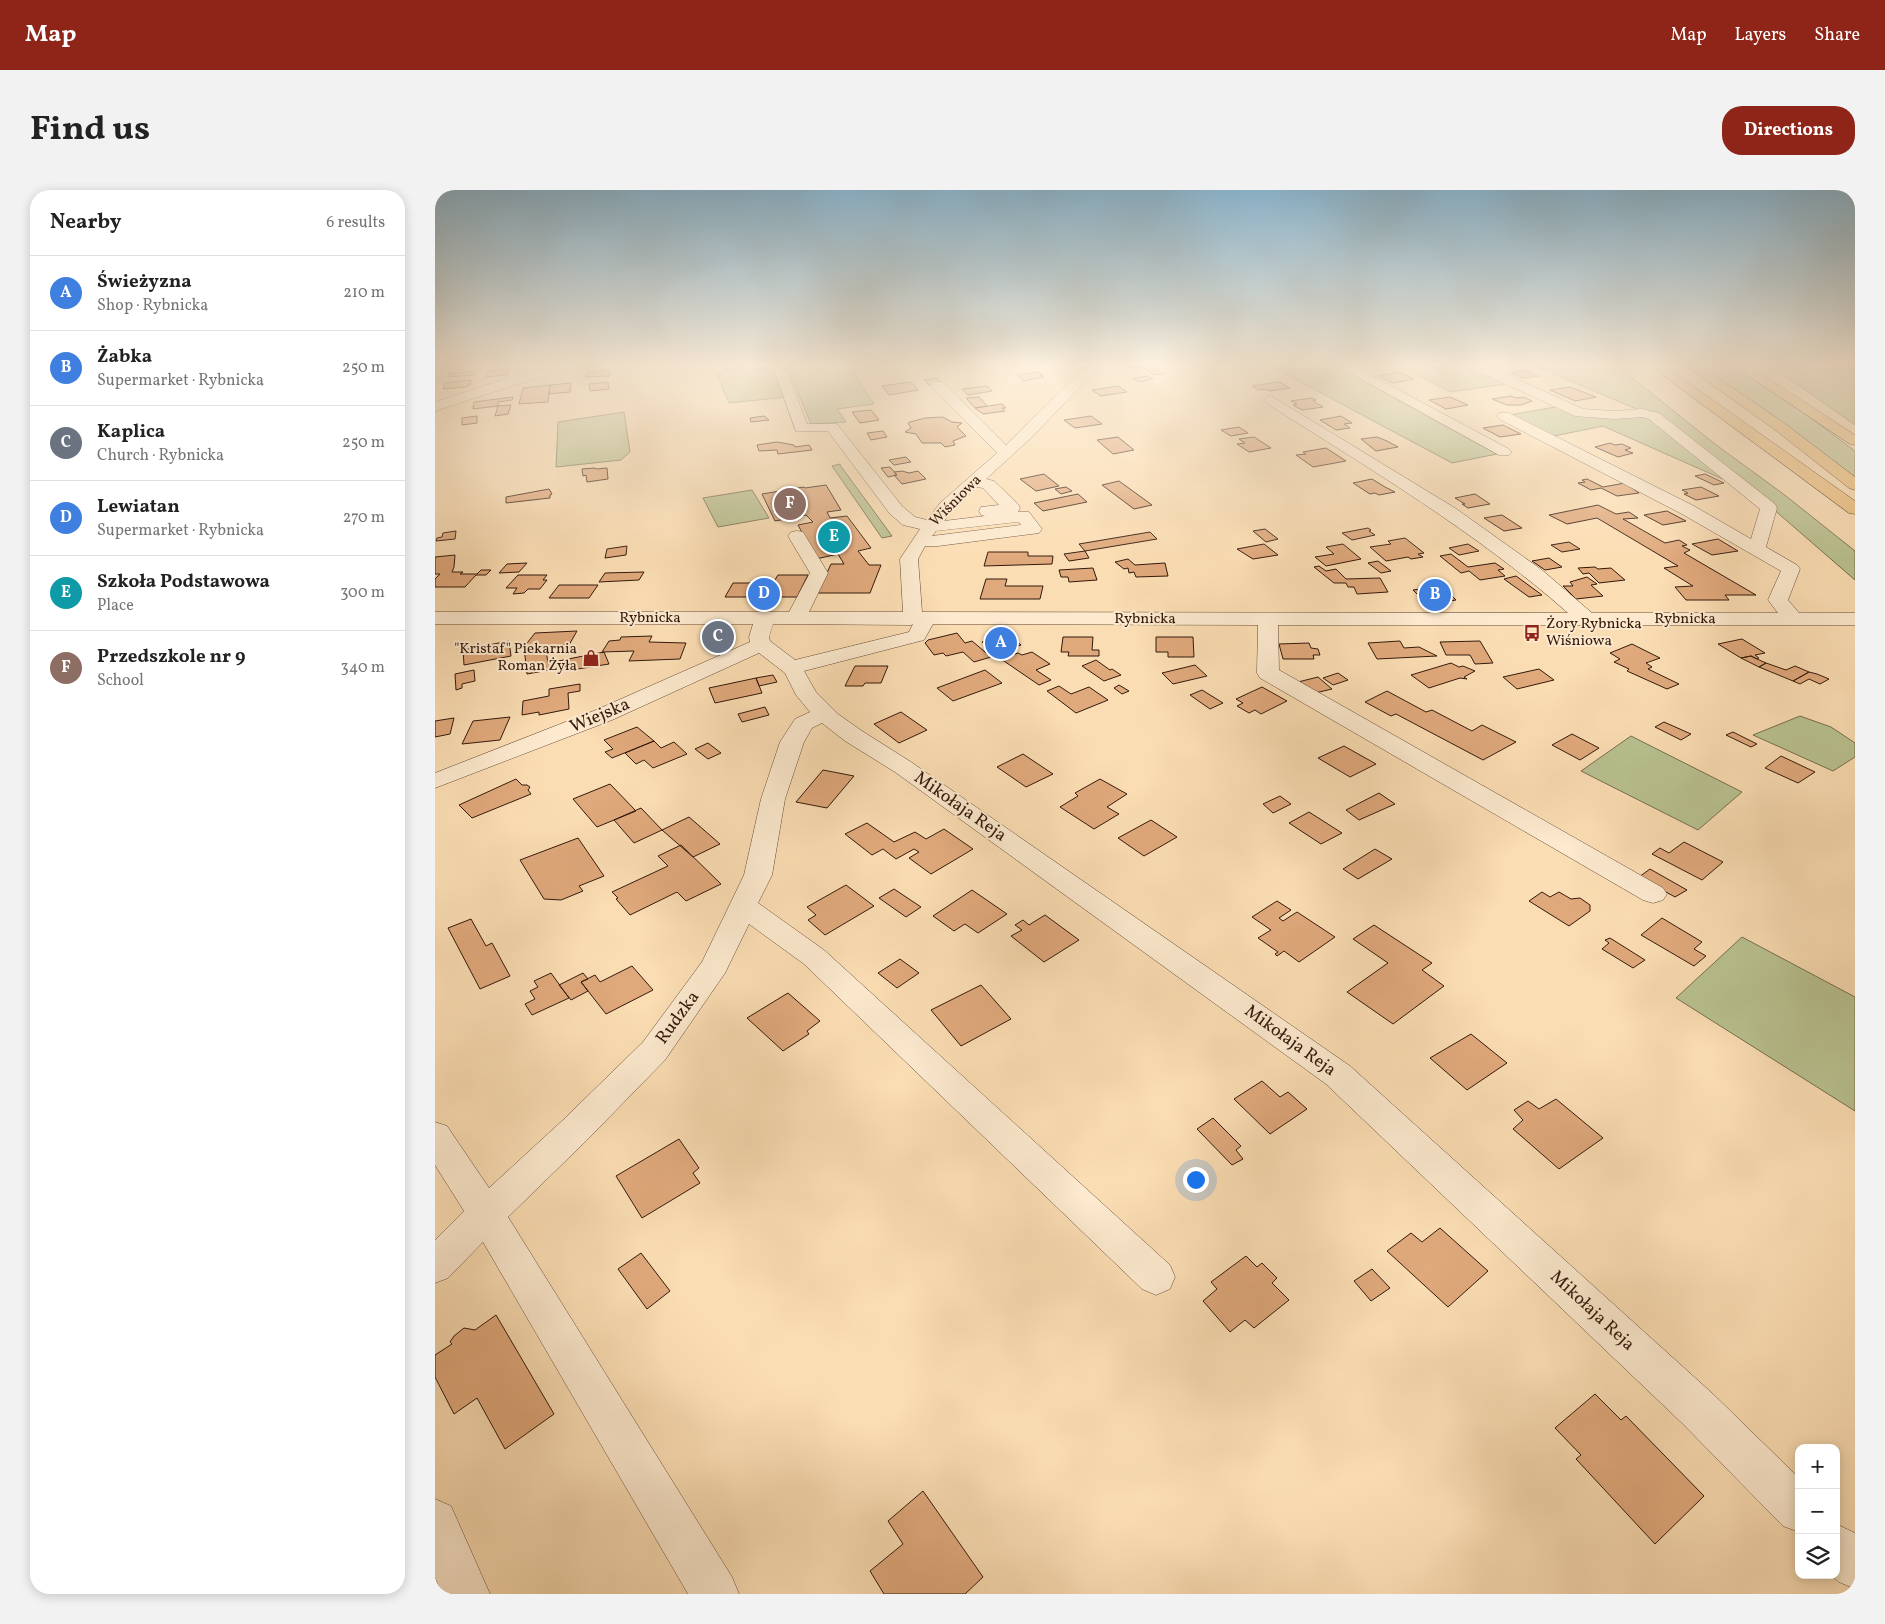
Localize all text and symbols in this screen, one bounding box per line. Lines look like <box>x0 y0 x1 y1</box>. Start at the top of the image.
text: Map <box>25 18 76 52</box>
text: Map <box>1670 23 1706 48</box>
text: Layers <box>1734 23 1786 48</box>
text: Share <box>1814 23 1860 48</box>
text: Find us <box>30 106 150 154</box>
button: Directions <box>1722 106 1855 155</box>
text: Nearby <box>50 208 121 237</box>
text: 6 results <box>326 212 385 234</box>
text: Świeżyzna <box>97 269 192 295</box>
text: A <box>60 282 72 304</box>
text: 210 m <box>343 282 385 304</box>
text: Shop · Rybnicka <box>97 295 208 317</box>
text: Żabka <box>97 344 152 370</box>
text: B <box>61 357 71 379</box>
text: 250 m <box>342 357 385 379</box>
text: Supermarket · Rybnicka <box>97 370 264 392</box>
text: Kaplica <box>97 419 165 445</box>
text: C <box>61 432 71 454</box>
text: 250 m <box>342 432 385 454</box>
text: Church · Rybnicka <box>97 445 224 467</box>
street label: Wiśniowa <box>925 470 987 532</box>
pin: F <box>774 485 806 523</box>
text: Lewiatan <box>97 494 180 520</box>
text: D <box>60 507 72 529</box>
text: 270 m <box>343 507 385 529</box>
pin: E <box>818 518 850 556</box>
text: Supermarket · Rybnicka <box>97 520 264 542</box>
text: Szkoła Podstawowa <box>97 569 270 595</box>
pin: D <box>748 575 780 613</box>
pin: B <box>1419 576 1451 614</box>
text: E <box>61 582 71 604</box>
text: 300 m <box>340 582 385 604</box>
text: Place <box>97 595 134 617</box>
street label: Rybnicka <box>619 608 681 629</box>
street label: Rybnicka <box>1114 609 1176 630</box>
street label: Rybnicka <box>1654 609 1716 630</box>
place label: Żory Rybnicka Wiśniowa <box>1546 614 1642 652</box>
pin: C <box>702 618 734 656</box>
bus stop icon: Żory Rybnicka Wiśniowa <box>1522 623 1542 643</box>
pin: A <box>985 624 1017 662</box>
place label: "Kristaf" Piekarnia Roman Żyła <box>454 639 577 677</box>
text: Przedszkole nr 9 <box>97 644 245 670</box>
shop icon: "Kristaf" Piekarnia Roman Żyła <box>581 648 601 668</box>
text: F <box>61 657 71 679</box>
text: 340 m <box>341 657 385 679</box>
text: School <box>97 670 144 692</box>
street label: Wiejska <box>566 692 634 740</box>
street label: Mikołaja Reja <box>909 766 1011 848</box>
street label: Rudzka <box>650 986 706 1050</box>
street label: Mikołaja Reja <box>1239 999 1341 1083</box>
your location <box>1183 1167 1209 1193</box>
street label: Mikołaja Reja <box>1544 1265 1640 1357</box>
map controls <box>1795 1444 1840 1579</box>
button: + <box>1795 1444 1840 1489</box>
button: − <box>1795 1489 1840 1534</box>
button: layers <box>1795 1534 1840 1579</box>

